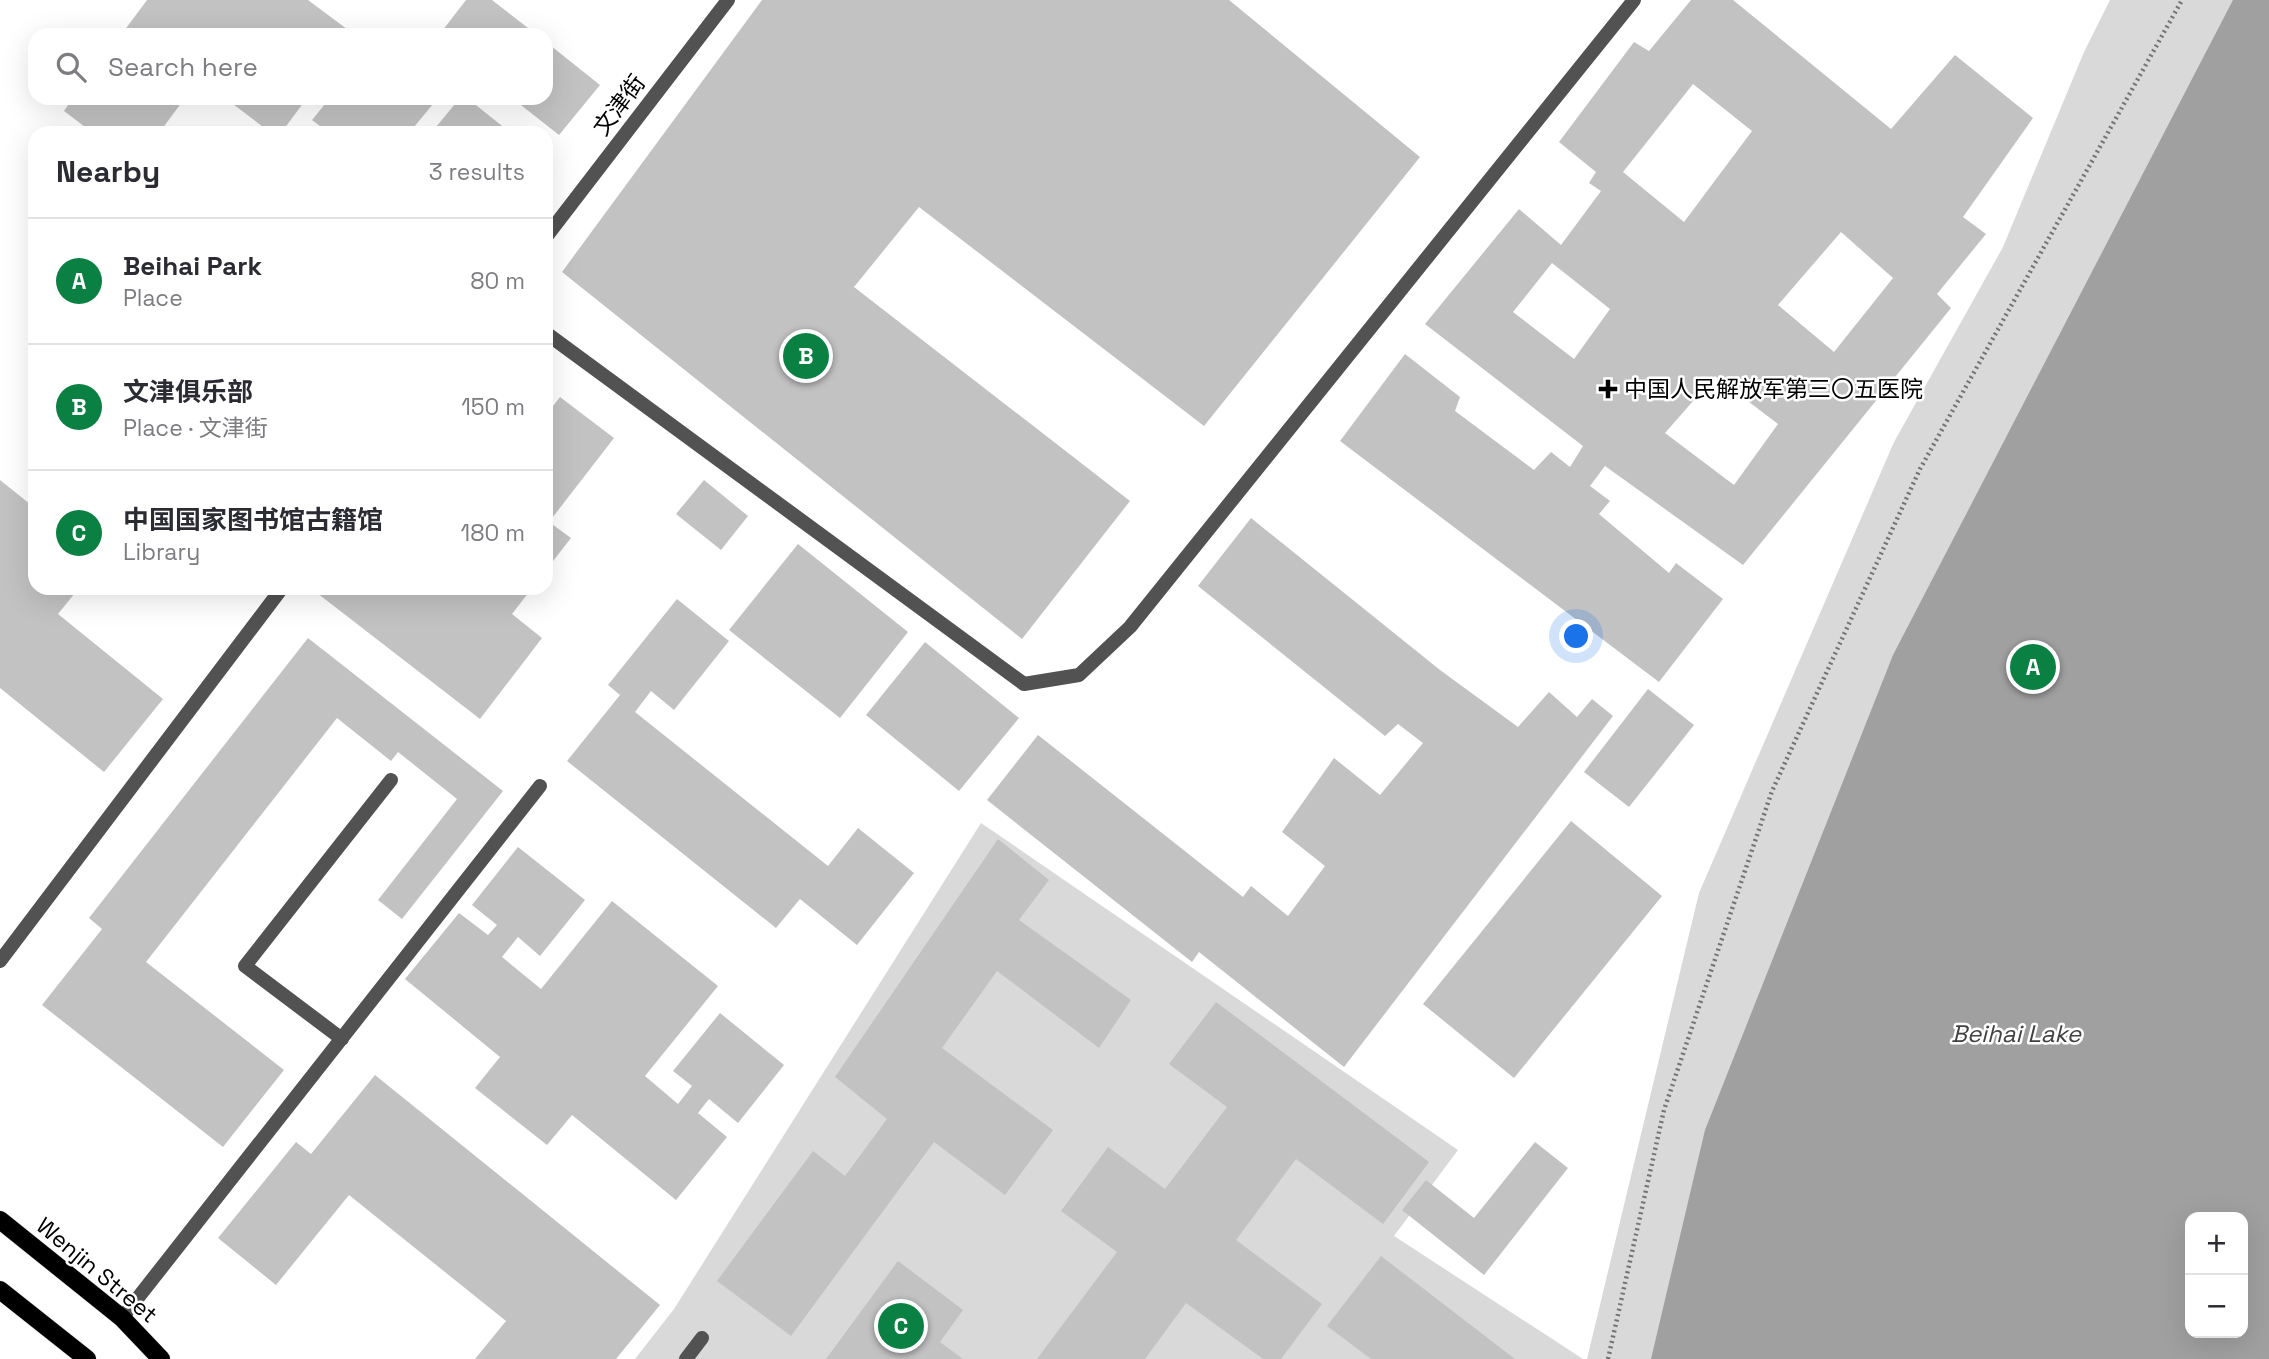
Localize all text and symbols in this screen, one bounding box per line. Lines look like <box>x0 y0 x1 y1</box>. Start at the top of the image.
search box <box>28 28 553 105</box>
icon: search <box>52 48 90 86</box>
text: Search here <box>108 50 258 84</box>
street label: 文津街 <box>586 68 652 142</box>
text: Nearby <box>56 152 160 191</box>
text: 3 results <box>429 157 525 187</box>
text: Beihai Park <box>123 249 262 283</box>
text: A <box>72 266 86 296</box>
text: 80 m <box>470 266 525 296</box>
text: Place <box>123 283 183 313</box>
pin: B <box>783 330 829 382</box>
place label: 中国人民解放军第三〇五医院 <box>1624 374 1923 404</box>
text: 文津俱乐部 <box>123 375 253 409</box>
marker: 中国人民解放军第三〇五医院 <box>1598 379 1618 399</box>
text: B <box>71 392 87 422</box>
text: 150 m <box>461 392 525 422</box>
text: Place · 文津街 <box>123 413 268 443</box>
text: 中国国家图书馆古籍馆 <box>123 503 383 537</box>
text: C <box>72 518 86 548</box>
text: 180 m <box>461 518 525 548</box>
text: Library <box>123 537 200 567</box>
your location <box>1559 619 1593 653</box>
pin: A <box>2010 641 2056 693</box>
water label: Beihai Lake <box>1951 1018 2082 1049</box>
street label: Wenjin Street <box>30 1211 164 1329</box>
map controls <box>2185 1212 2248 1338</box>
button: + <box>2185 1212 2248 1275</box>
button: − <box>2185 1275 2248 1338</box>
pin: C <box>878 1300 924 1352</box>

